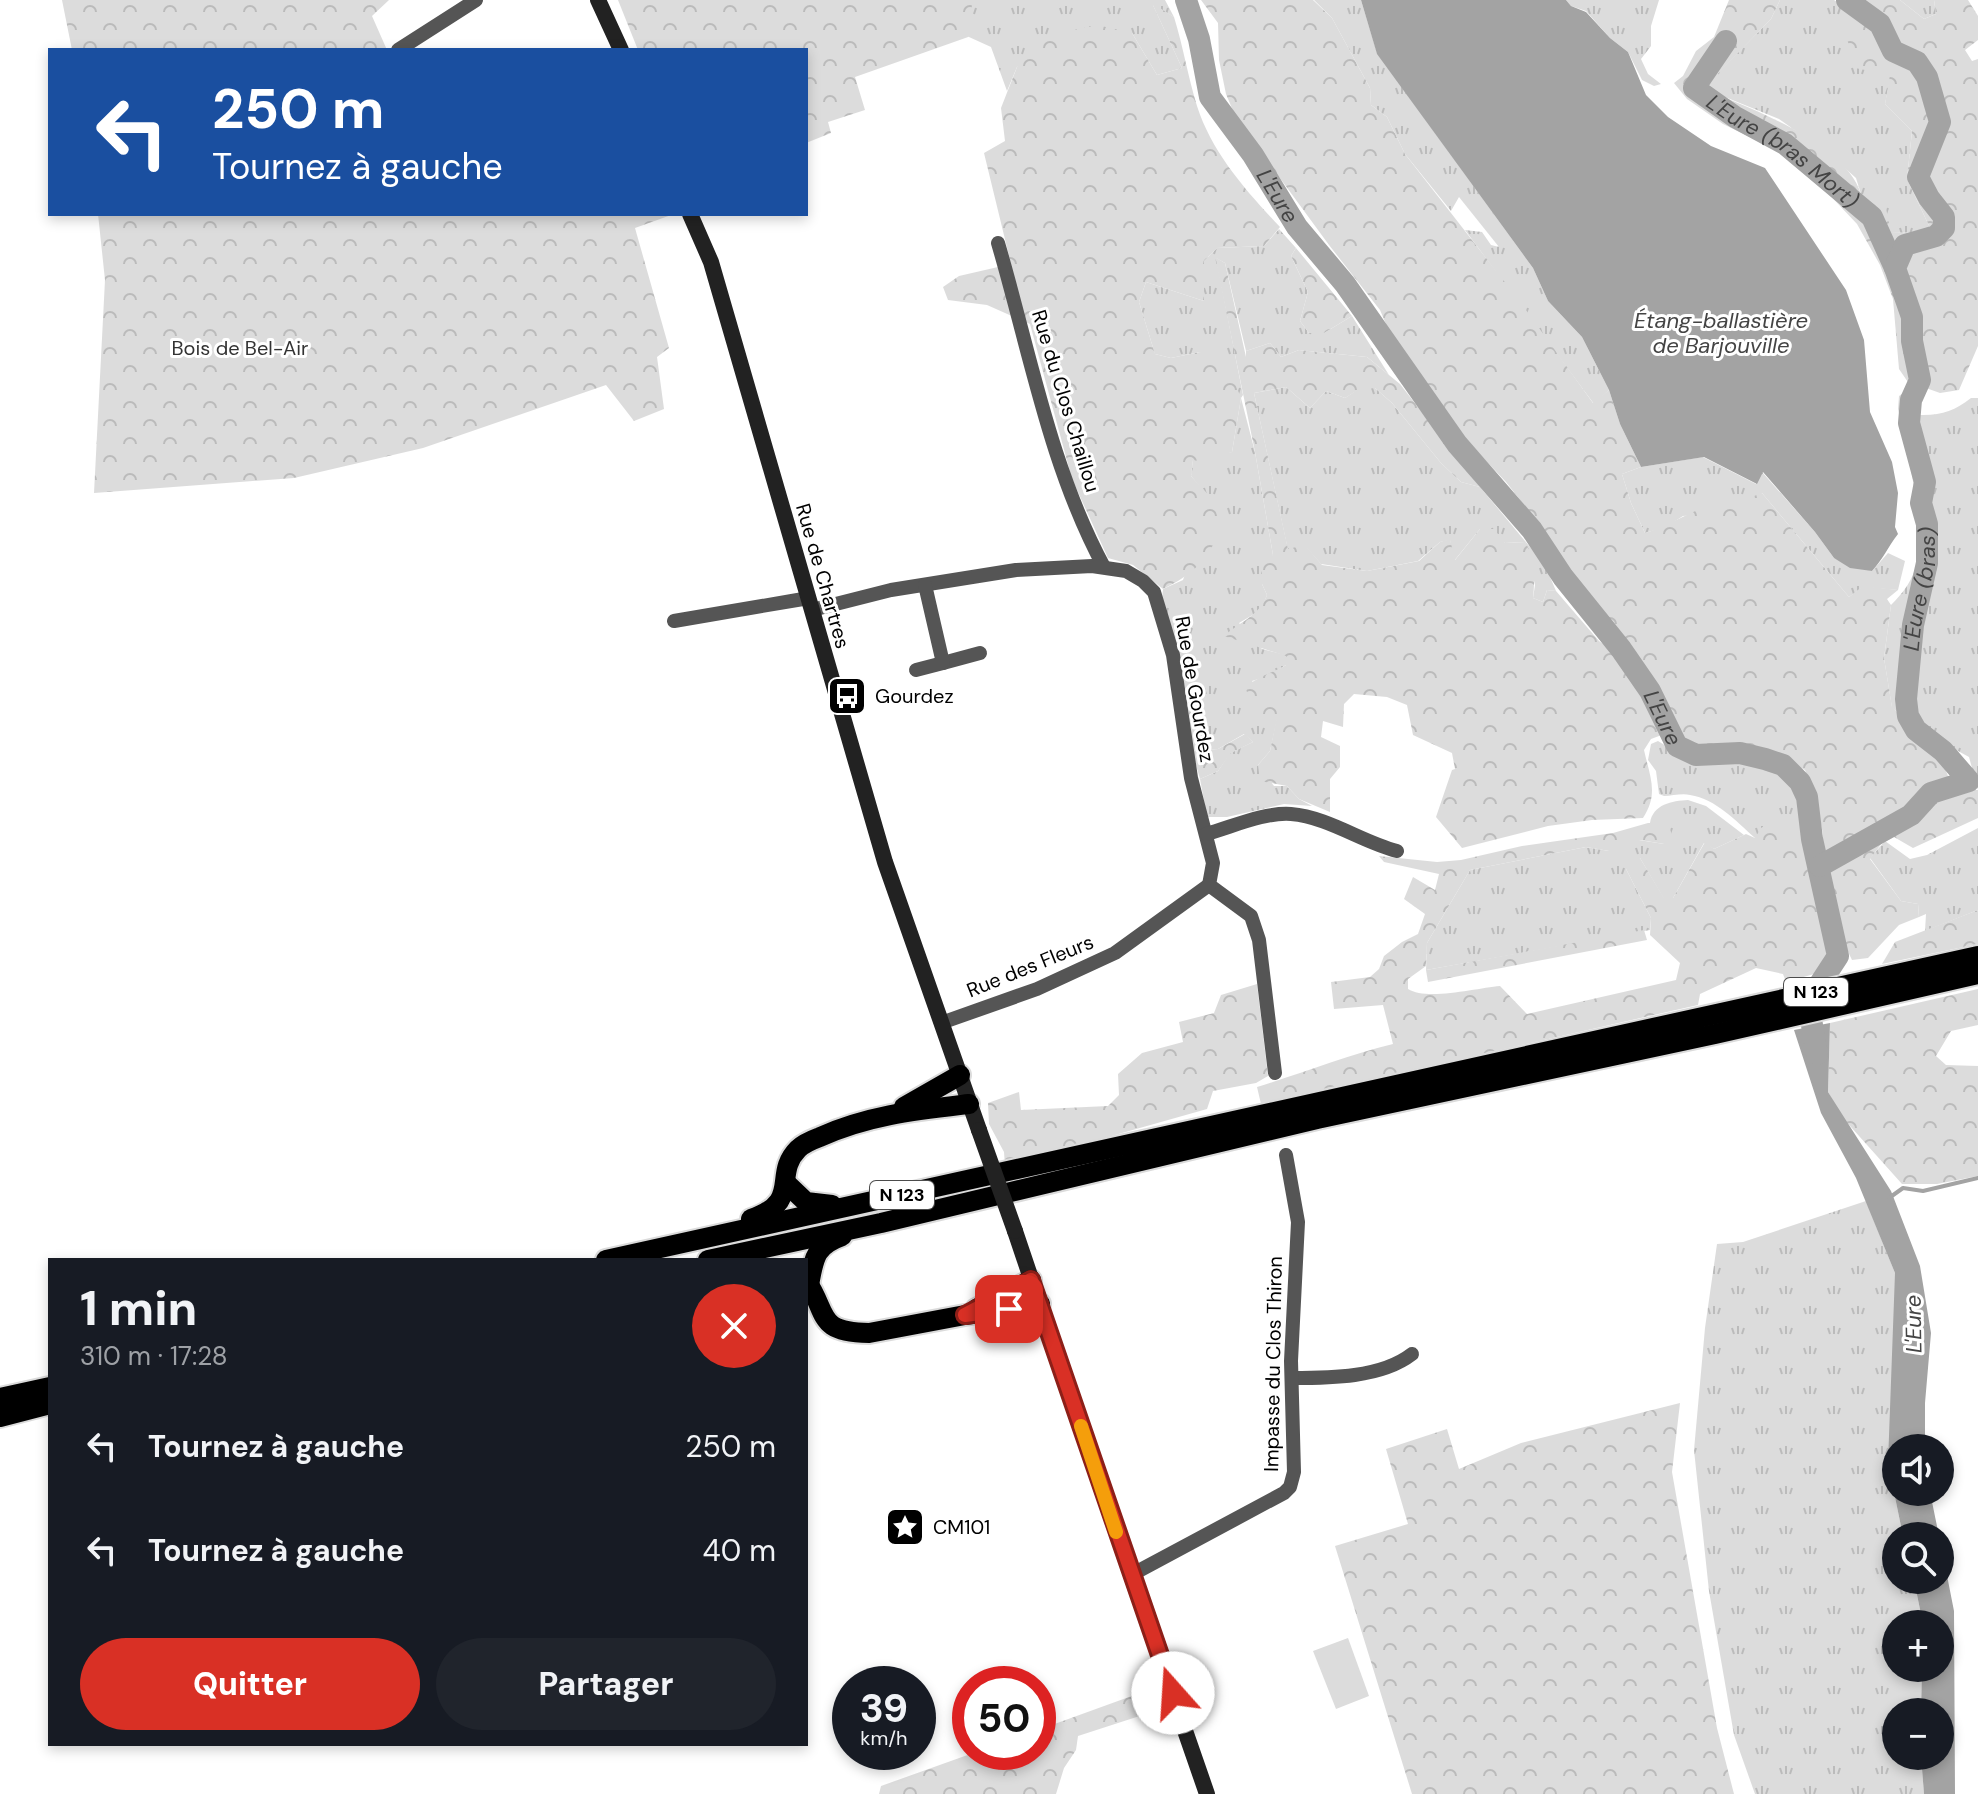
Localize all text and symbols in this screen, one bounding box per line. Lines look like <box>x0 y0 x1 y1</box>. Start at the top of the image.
text: 250 m <box>212 72 384 145</box>
icon: left <box>80 80 184 184</box>
water label: L'Eure (bras Mort) <box>1701 87 1865 215</box>
text: Tournez à gauche <box>212 143 503 190</box>
water label: L'Eure <box>1250 164 1305 228</box>
water label: Étang-ballastière de Barjouville <box>1634 306 1808 360</box>
street label: Rue du Clos Chaillou <box>1026 307 1106 495</box>
park label: Bois de Bel-Air <box>172 335 308 361</box>
street label: Rue de Chartres <box>790 501 856 651</box>
water label: L'Eure (bras) <box>1897 527 1942 652</box>
street label: Rue de Gourdez <box>1169 614 1221 764</box>
bus stop icon: Gourdez <box>826 675 868 717</box>
place label: Gourdez <box>875 683 954 709</box>
water label: L'Eure <box>1637 685 1688 750</box>
street label: Rue des Fleurs <box>963 929 1097 1003</box>
road number: N 123 <box>1784 978 1848 1006</box>
road number: N 123 <box>870 1181 934 1209</box>
street label: Impasse du Clos Thiron <box>1258 1256 1288 1472</box>
pin <box>975 1275 1043 1343</box>
text: 1 min <box>80 1277 197 1340</box>
button: close <box>692 1284 776 1368</box>
icon: arrive <box>987 1287 1031 1331</box>
water label: L'Eure <box>1898 1295 1929 1353</box>
text: 310 m · 17:28 <box>80 1339 227 1373</box>
icon: left <box>80 1424 124 1468</box>
text: Tournez à gauche <box>148 1427 404 1466</box>
text: 250 m <box>685 1427 776 1466</box>
map controls <box>1882 1434 1954 1770</box>
button: sound <box>1882 1434 1954 1506</box>
place icon: CM101 <box>884 1506 926 1548</box>
place label: CM101 <box>933 1514 990 1540</box>
button: search <box>1882 1522 1954 1594</box>
icon: left <box>80 1528 124 1572</box>
text: Tournez à gauche <box>148 1531 404 1570</box>
text: 40 m <box>703 1531 776 1570</box>
button: + <box>1882 1610 1954 1682</box>
button: Quitter <box>80 1638 420 1730</box>
button: Partager <box>436 1638 776 1730</box>
position arrow <box>1131 1651 1215 1735</box>
speed limit sign: 50 <box>952 1666 1056 1770</box>
text: 39 <box>860 1682 908 1734</box>
button: − <box>1882 1698 1954 1770</box>
text: km/h <box>860 1725 908 1751</box>

